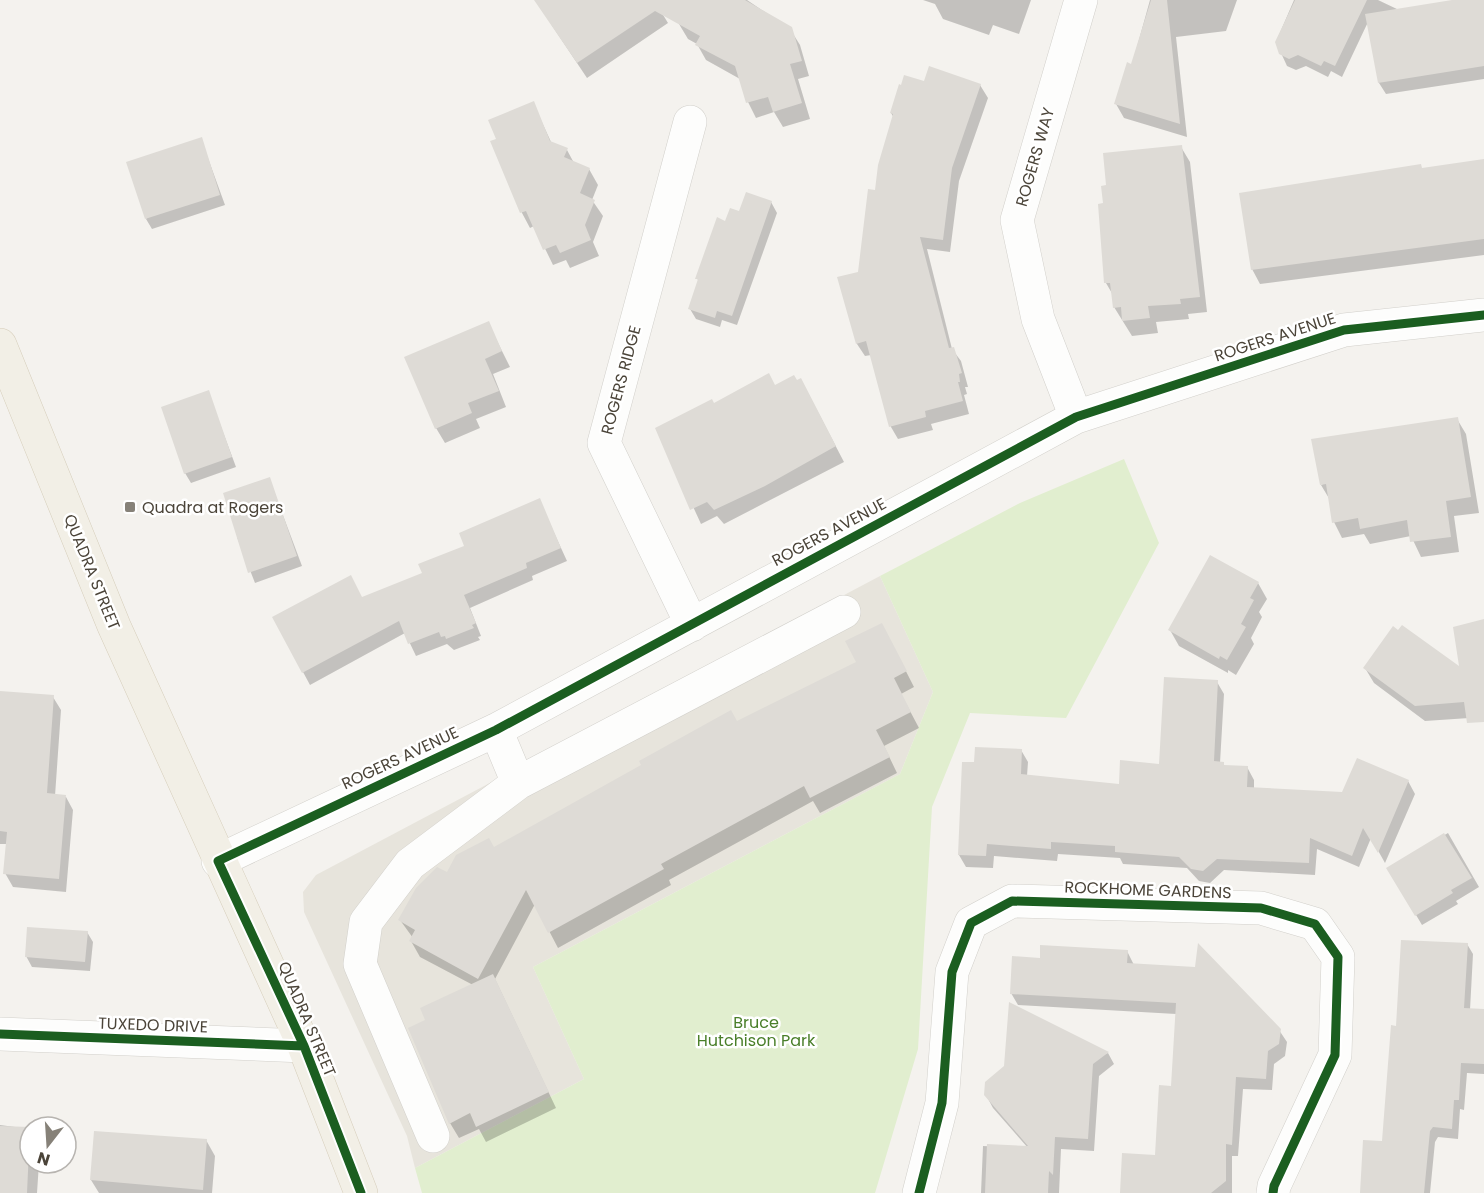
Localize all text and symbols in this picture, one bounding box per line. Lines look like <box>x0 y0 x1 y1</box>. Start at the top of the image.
street label: ROGERS WAY <box>1010 104 1060 209</box>
street label: ROGERS AVENUE <box>1211 307 1339 367</box>
street label: ROGERS RIDGE <box>595 323 647 437</box>
street label: ROGERS AVENUE <box>768 492 890 572</box>
place label: Quadra at Rogers <box>142 496 283 519</box>
marker: Quadra at Rogers <box>123 500 137 514</box>
street label: QUADRA STREET <box>58 511 126 634</box>
street label: ROGERS AVENUE <box>338 721 462 795</box>
street label: ROCKHOME GARDENS <box>1064 876 1232 904</box>
street label: QUADRA STREET <box>272 958 342 1080</box>
park label: Bruce Hutchison Park <box>697 1011 816 1052</box>
street label: TUXEDO DRIVE <box>98 1012 208 1038</box>
north arrow <box>18 1115 78 1175</box>
text: N <box>35 1146 53 1172</box>

